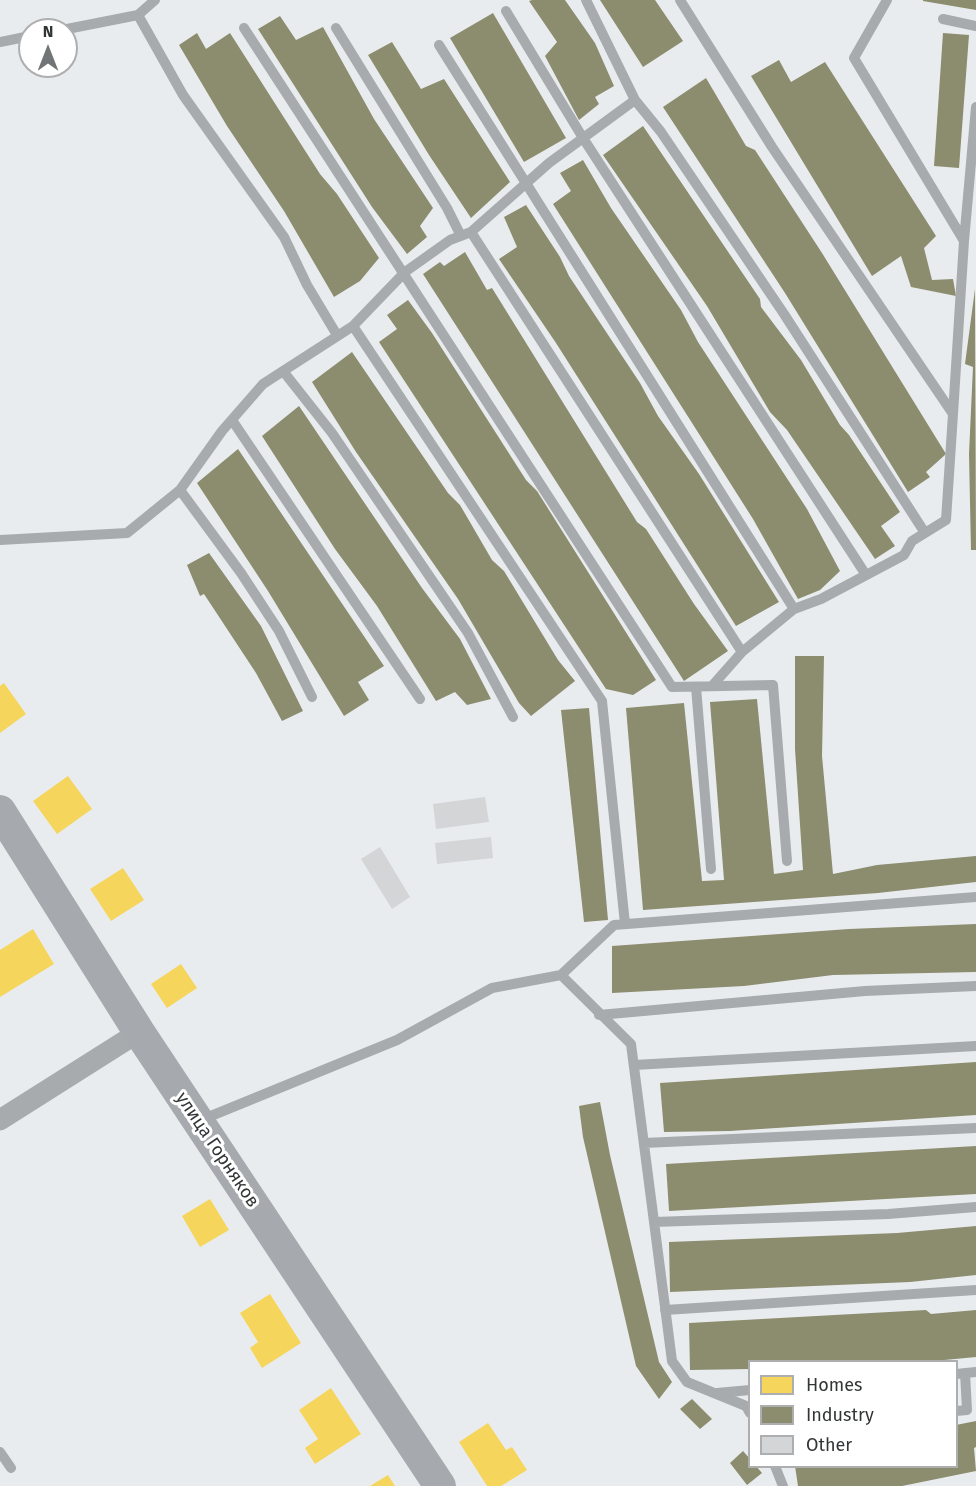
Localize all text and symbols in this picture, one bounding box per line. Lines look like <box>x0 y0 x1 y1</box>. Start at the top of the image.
north arrow <box>18 18 78 78</box>
text: N <box>43 22 53 41</box>
street label: улица Горняков <box>171 1088 263 1212</box>
legend <box>748 1360 958 1468</box>
text: Homes <box>806 1374 862 1396</box>
text: Industry <box>806 1404 874 1426</box>
text: Other <box>806 1434 852 1456</box>

